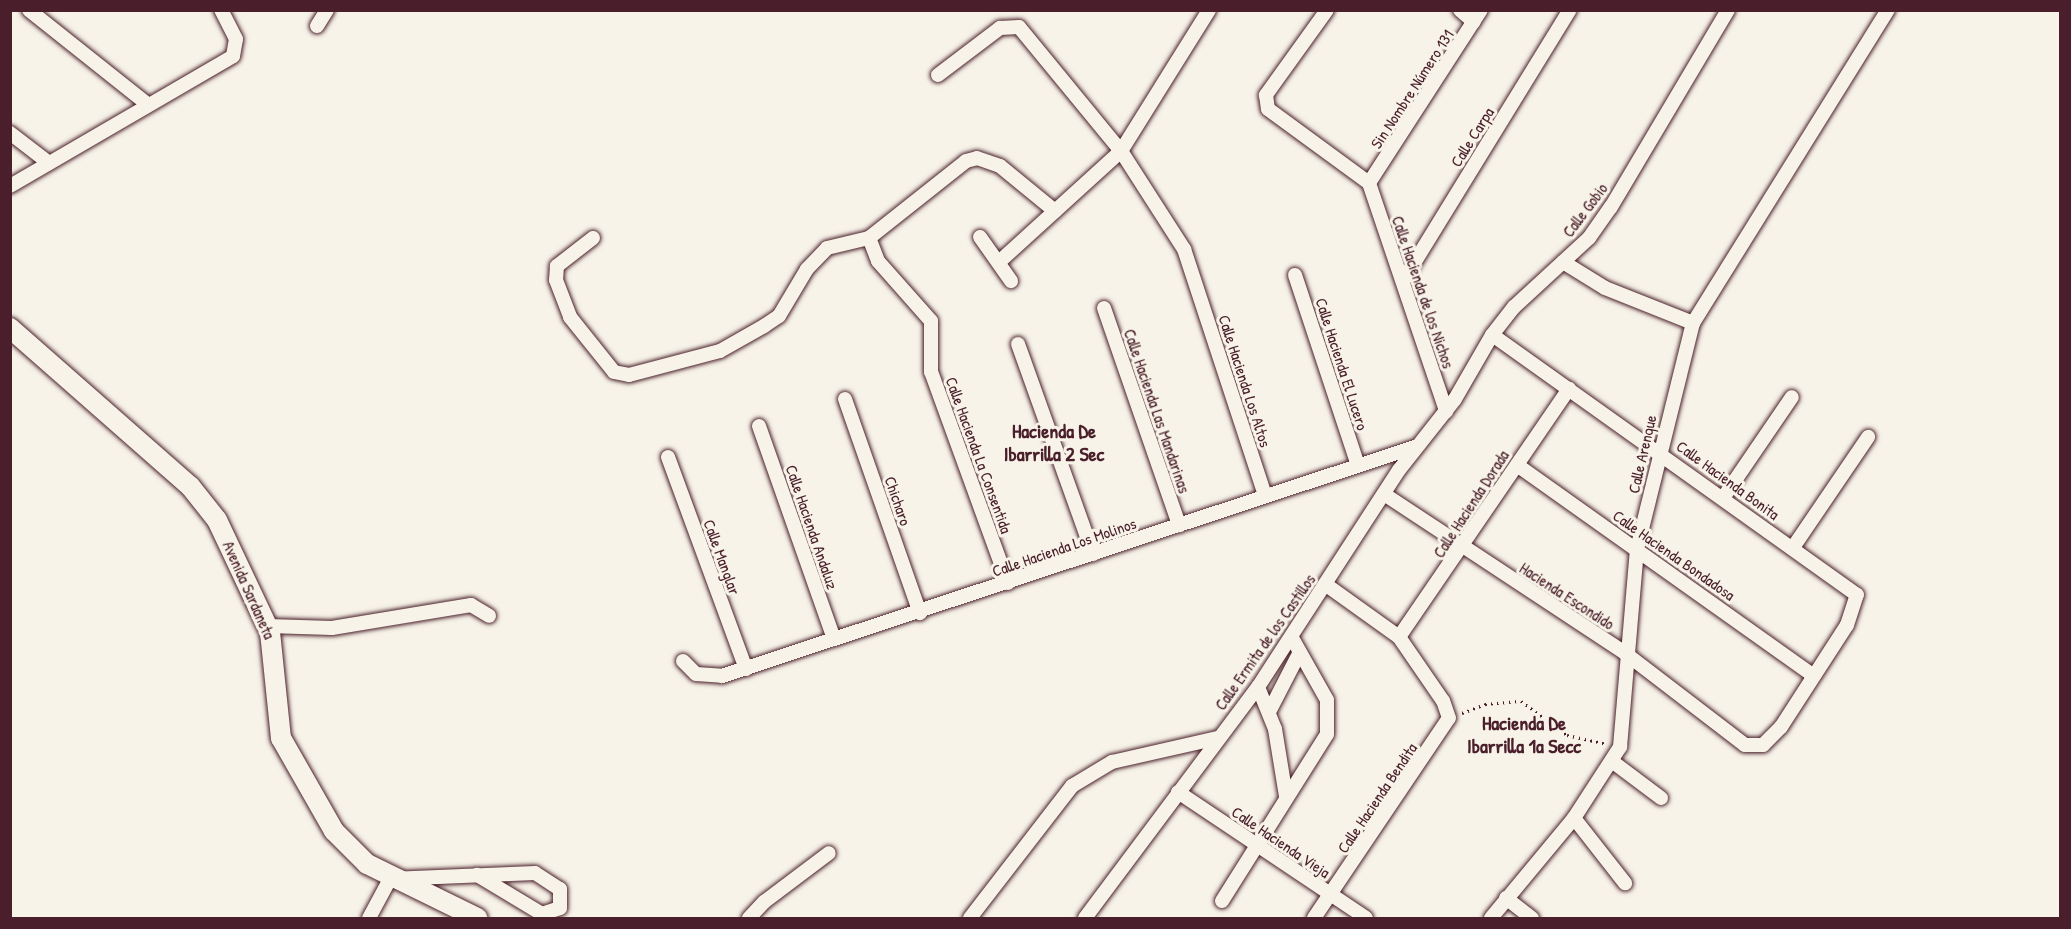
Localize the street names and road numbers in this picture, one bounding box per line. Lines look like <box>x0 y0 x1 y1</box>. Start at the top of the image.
street label: Sin Nombre Número 131 <box>1366 26 1458 152</box>
street label: Calle Carpa <box>1446 104 1498 170</box>
street label: Calle Gobio <box>1558 179 1612 241</box>
street label: Calle Hacienda de los Nichos <box>1388 213 1458 371</box>
street label: Calle Hacienda El Lucero <box>1312 295 1372 433</box>
street label: Calle Hacienda Los Altos <box>1215 313 1275 449</box>
street label: Calle Hacienda Las Mandarinas <box>1120 326 1194 496</box>
street label: Calle Hacienda La Consentida <box>942 374 1016 536</box>
street label: Calle Arenque <box>1624 413 1660 495</box>
street label: Calle Hacienda Bonita <box>1673 436 1783 524</box>
street label: Calle Hacienda Dorada <box>1429 447 1513 561</box>
street label: Calle Hacienda Andaluz <box>782 462 842 592</box>
street label: Chicharo <box>881 474 915 528</box>
street label: Calle Hacienda Bondadosa <box>1609 506 1739 604</box>
street label: Calle Hacienda Los Molinos <box>989 513 1139 581</box>
street label: Calle Manglar <box>700 517 744 597</box>
street label: Avenida Sardaneta <box>219 538 279 642</box>
street label: Hacienda Escondido <box>1516 558 1618 634</box>
street label: Calle Ermita de los Castillos <box>1211 570 1319 714</box>
street label: Calle Hacienda Bendita <box>1333 739 1421 857</box>
street label: Calle Hacienda Vieja <box>1228 802 1334 882</box>

